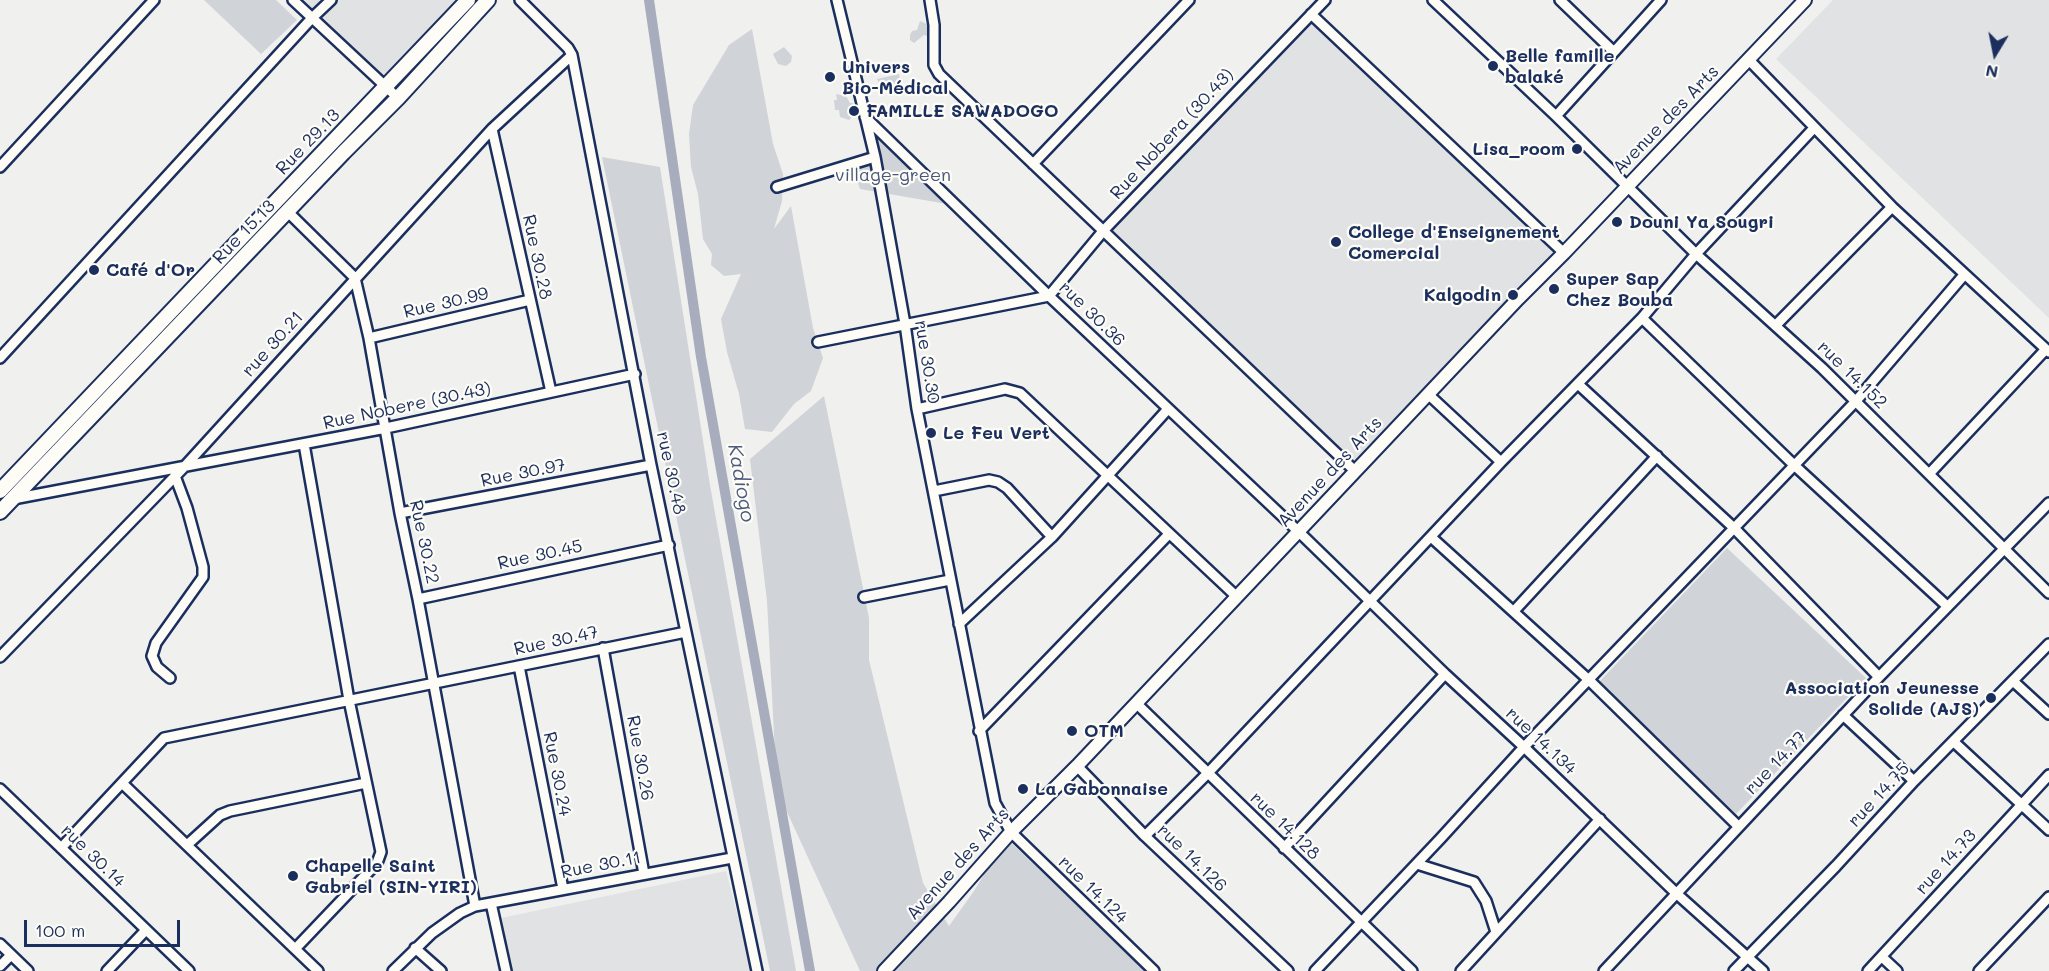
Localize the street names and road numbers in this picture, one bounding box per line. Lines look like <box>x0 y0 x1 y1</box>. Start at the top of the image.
street label: Avenue des Arts <box>1608 61 1724 179</box>
street label: Rue Nobera (30.43) <box>1106 64 1238 204</box>
street label: Rue 29.13 <box>271 105 345 179</box>
street label: Rue 15.13 <box>208 195 280 269</box>
street label: Rue 30.28 <box>517 213 557 301</box>
street label: rue 30.36 <box>1054 277 1130 351</box>
street label: Rue 30.99 <box>401 283 491 323</box>
street label: rue 30.21 <box>238 307 308 381</box>
street label: rue 30.30 <box>910 319 944 405</box>
street label: rue 14.152 <box>1813 337 1891 413</box>
street label: Rue Nobere (30.43) <box>321 378 493 434</box>
street label: Avenue des Arts <box>1273 412 1387 532</box>
street label: rue 30.48 <box>652 430 690 516</box>
street label: Rue 30.97 <box>479 454 567 492</box>
street label: Rue 30.22 <box>405 498 443 586</box>
street label: Rue 30.45 <box>496 535 584 575</box>
street label: Rue 30.47 <box>512 622 600 660</box>
street label: rue 14.134 <box>1501 703 1581 779</box>
street label: Rue 30.26 <box>622 714 658 802</box>
street label: rue 14.77 <box>1741 727 1811 799</box>
street label: Rue 30.24 <box>538 730 576 818</box>
street label: rue 14.75 <box>1844 758 1914 832</box>
street label: rue 14.128 <box>1246 787 1324 865</box>
street label: Avenue des Arts <box>902 804 1014 924</box>
street label: rue 14.126 <box>1153 819 1231 897</box>
street label: rue 30.14 <box>56 820 130 892</box>
street label: rue 14.73 <box>1911 825 1981 899</box>
street label: Rue 30.11 <box>559 847 643 883</box>
street label: rue 14.124 <box>1054 852 1132 928</box>

